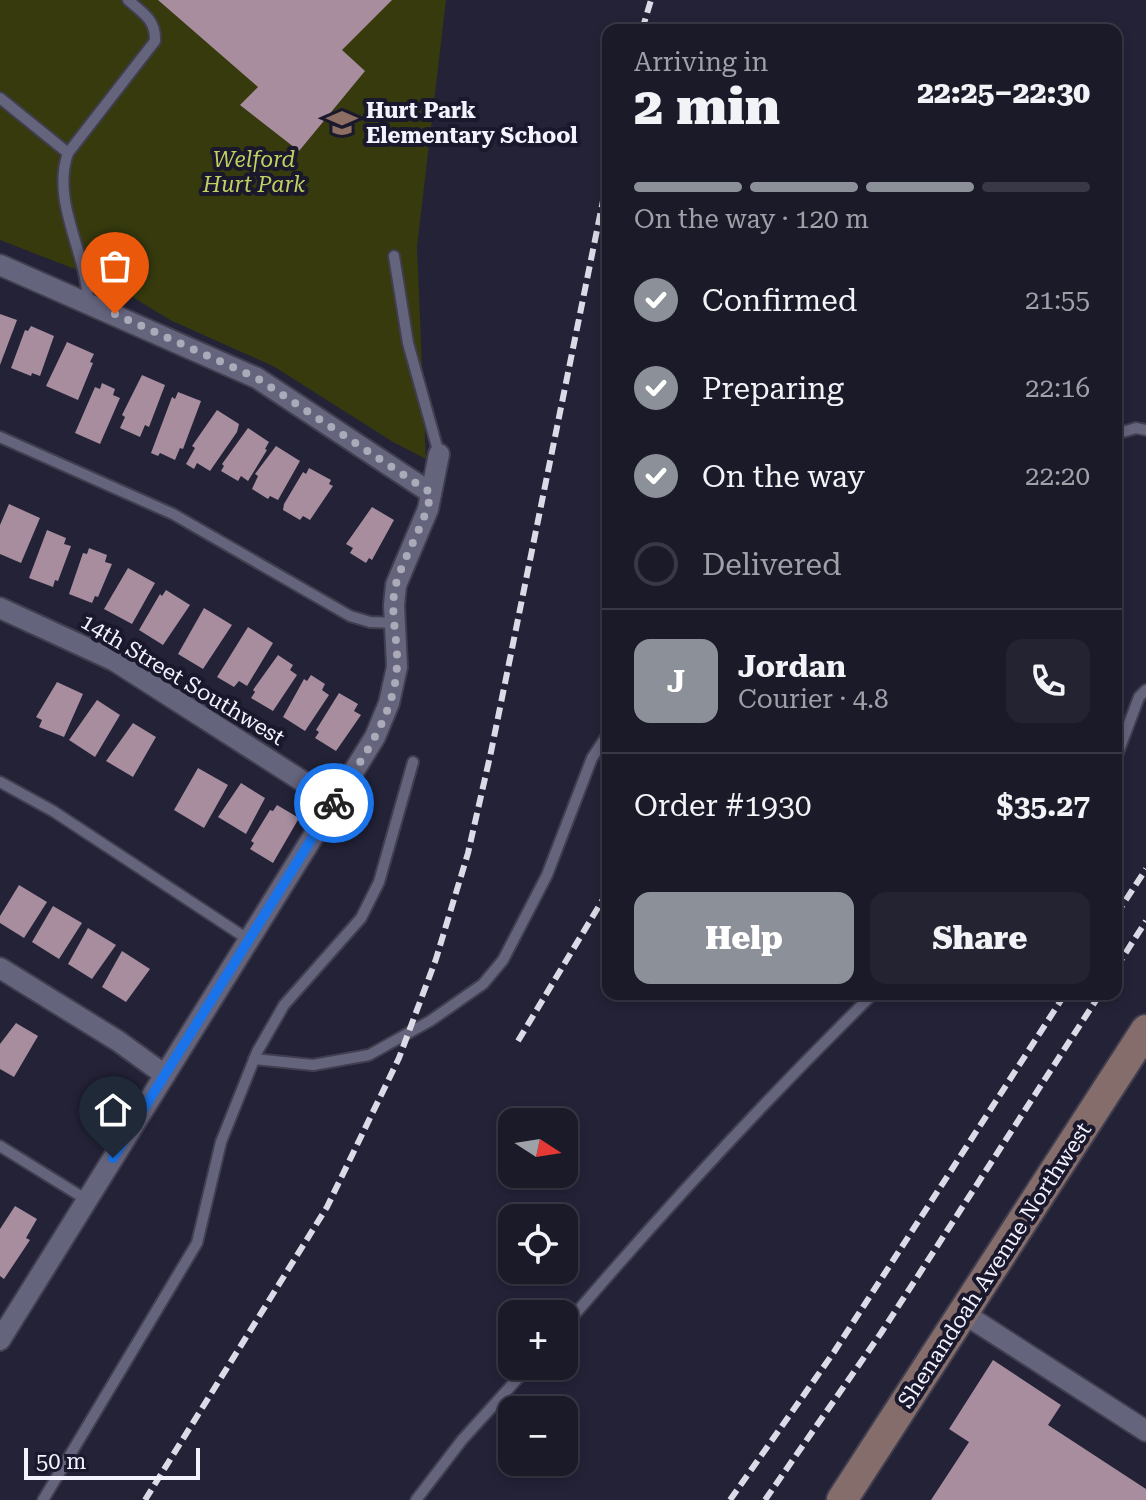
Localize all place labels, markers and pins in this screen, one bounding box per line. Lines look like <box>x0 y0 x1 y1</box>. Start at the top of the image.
place label: Hurt Park Elementary School <box>366 98 578 148</box>
school or university icon: Hurt Park Elementary School <box>325 106 359 140</box>
pin <box>81 232 149 314</box>
pin <box>79 1076 147 1158</box>

